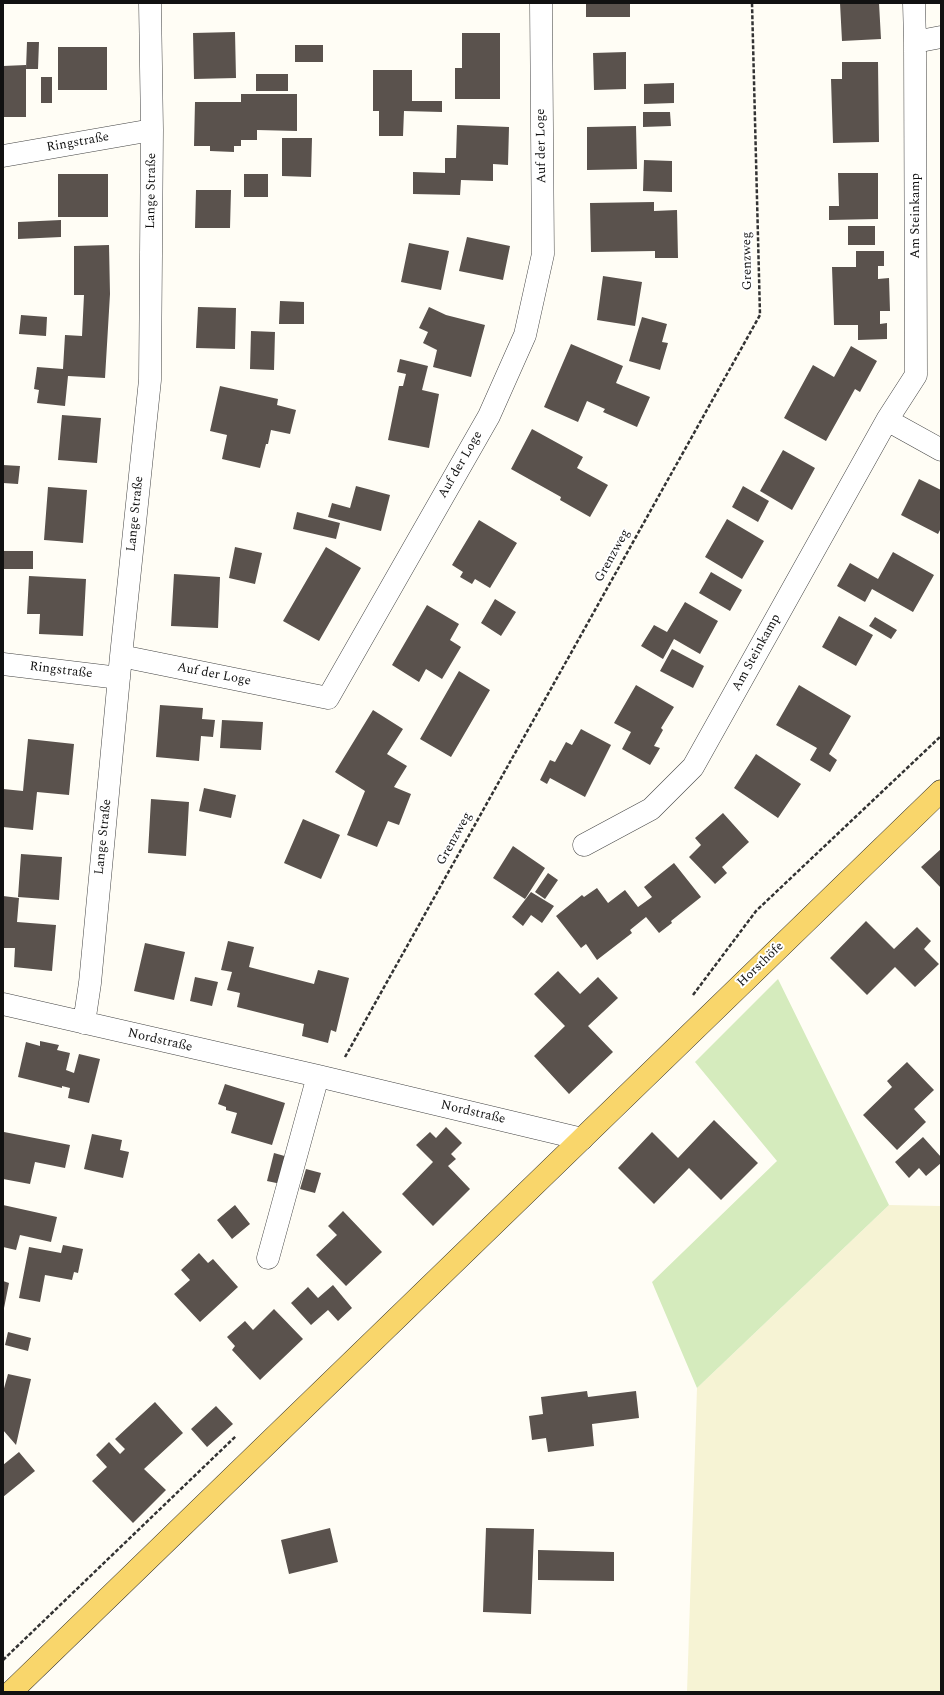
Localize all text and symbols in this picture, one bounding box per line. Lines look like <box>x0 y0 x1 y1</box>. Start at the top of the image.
street label: Auf der Loge <box>534 108 550 184</box>
street label: Ringstraße <box>46 130 110 156</box>
street label: Lange Straße <box>144 153 160 229</box>
street label: Am Steinkamp <box>908 173 924 259</box>
street label: Grenzweg <box>740 232 756 290</box>
street label: Auf der Loge <box>436 429 486 501</box>
street label: Lange Straße <box>124 475 148 553</box>
street label: Grenzweg <box>592 527 634 585</box>
street label: Am Steinkamp <box>729 612 785 694</box>
street label: Ringstraße <box>29 659 93 683</box>
street label: Auf der Loge <box>176 660 252 690</box>
street label: Lange Straße <box>92 798 116 876</box>
street label: Grenzweg <box>434 810 476 868</box>
street label: Horsthöfe <box>735 939 787 991</box>
street label: Nordstraße <box>126 1026 194 1056</box>
street label: Nordstraße <box>439 1098 507 1128</box>

